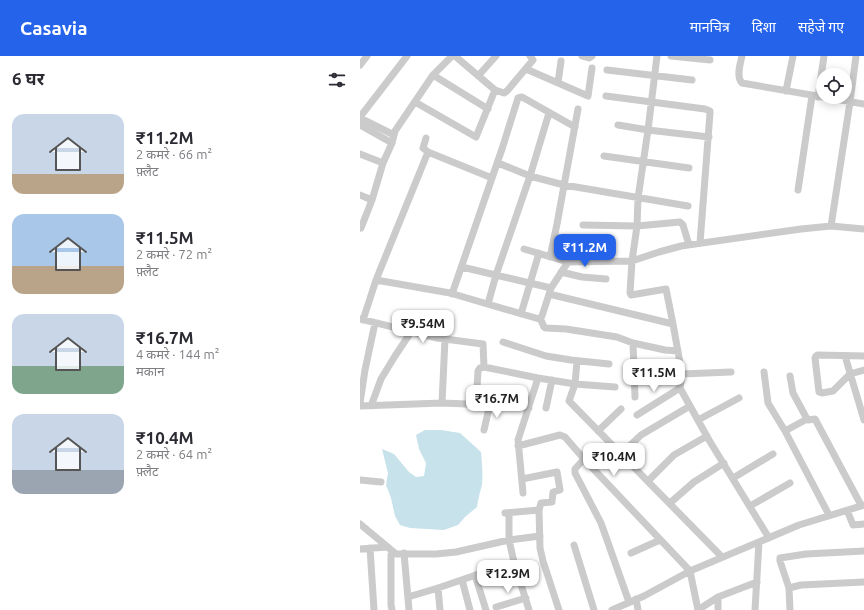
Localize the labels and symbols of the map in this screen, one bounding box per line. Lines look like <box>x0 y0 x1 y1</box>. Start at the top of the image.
pin: ₹11.2M <box>552 234 618 268</box>
pin: ₹9.54M <box>390 310 456 344</box>
pin: ₹11.5M <box>621 359 687 393</box>
pin: ₹16.7M <box>464 385 530 419</box>
pin: ₹10.4M <box>581 443 647 477</box>
pin: ₹12.9M <box>475 560 541 594</box>

